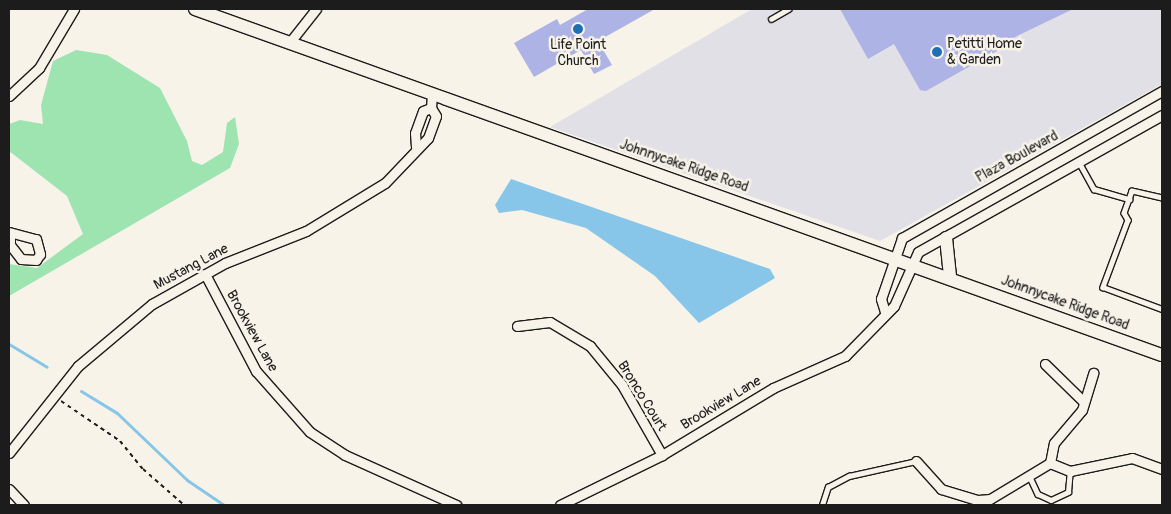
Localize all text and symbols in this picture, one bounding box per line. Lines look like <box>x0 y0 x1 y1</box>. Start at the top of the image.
marker: Life Point Church <box>572 23 584 35</box>
place label: Petitti Home & Garden <box>947 36 1022 68</box>
place label: Life Point Church <box>550 37 606 70</box>
marker: Petitti Home & Garden <box>931 46 943 58</box>
street label: Plaza Boulevard <box>973 127 1061 187</box>
street label: Johnnycake Ridge Road <box>617 136 751 196</box>
street label: Mustang Lane <box>151 240 231 294</box>
street label: Johnnycake Ridge Road <box>999 272 1131 334</box>
street label: Brookview Lane <box>223 287 281 375</box>
street label: Bronco Court <box>614 358 670 434</box>
street label: Brookview Lane <box>678 372 764 434</box>

